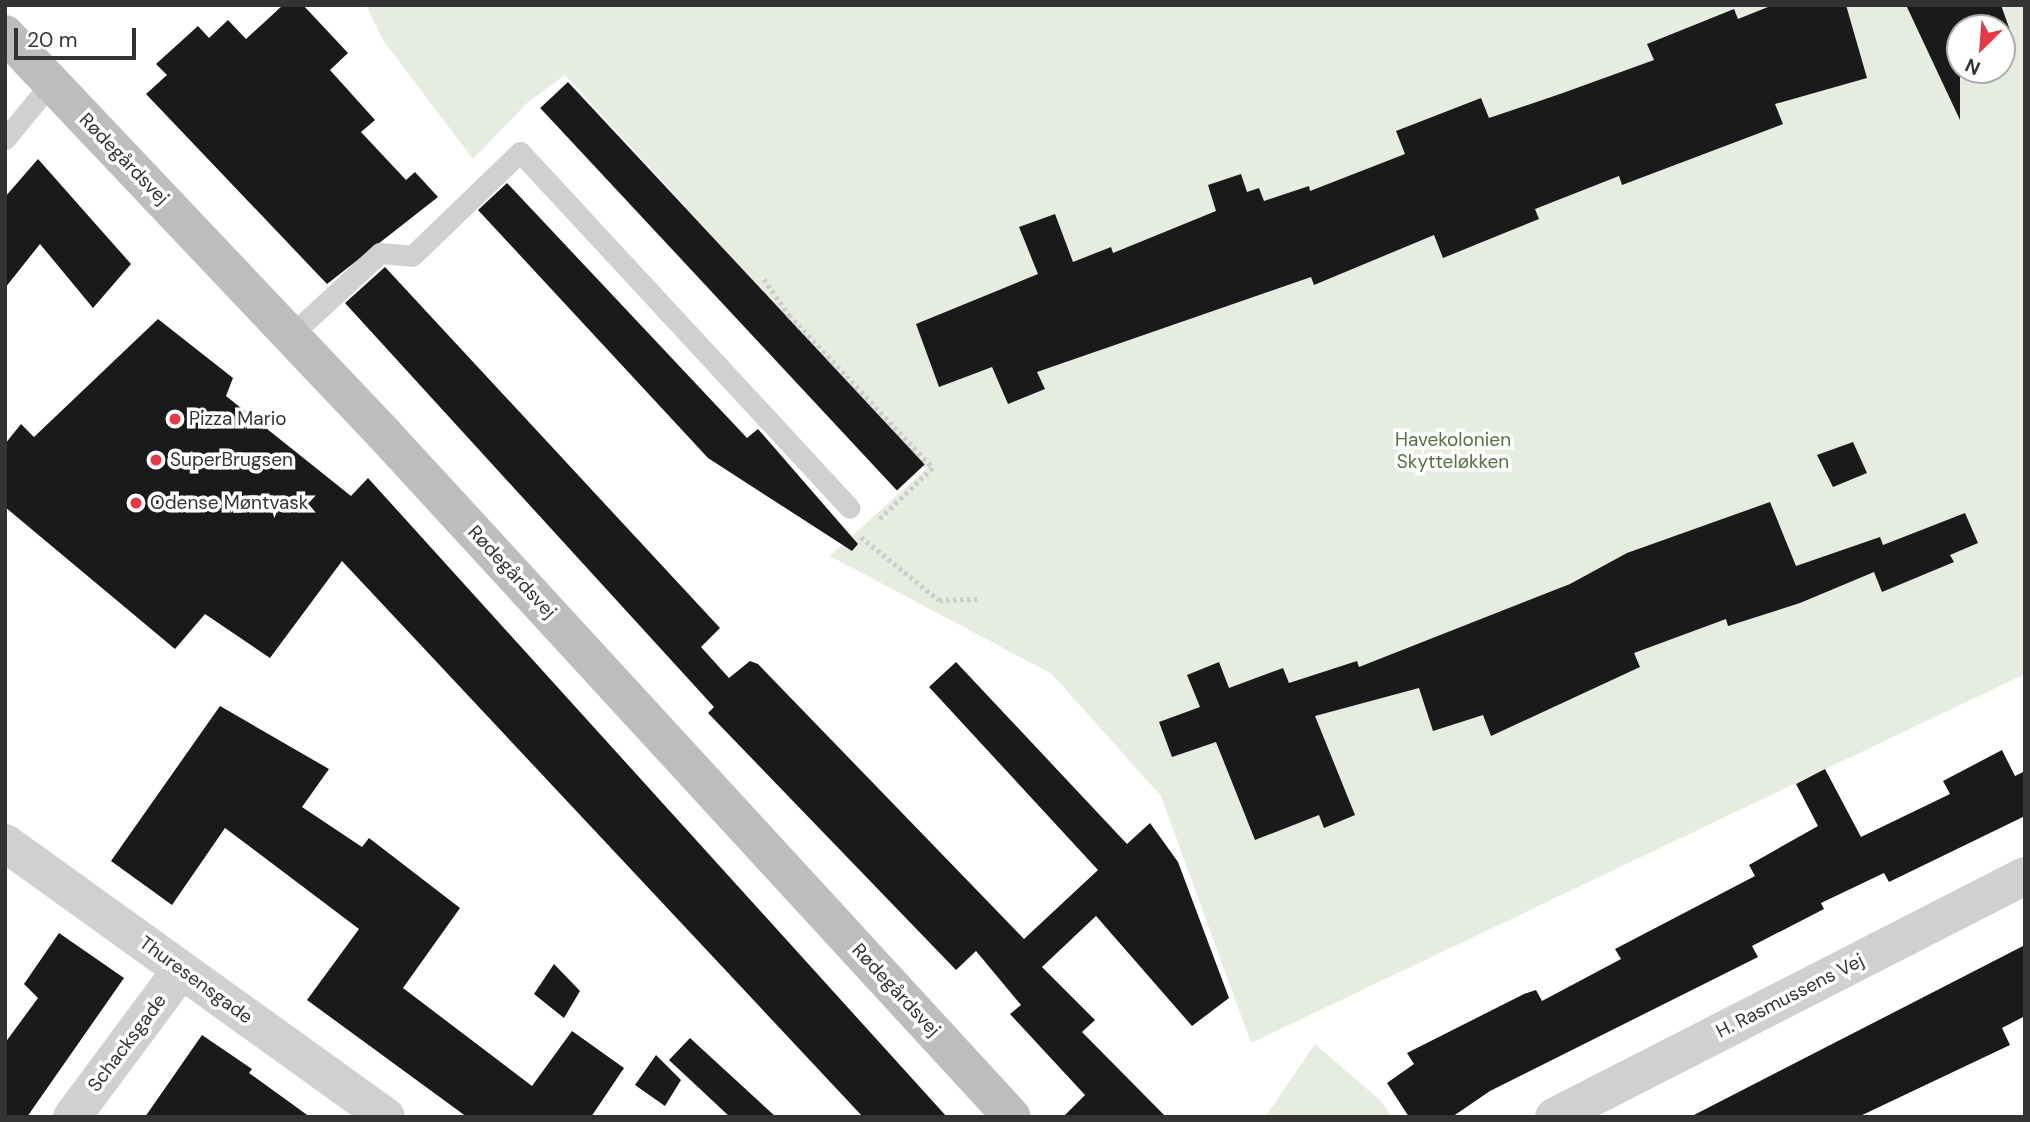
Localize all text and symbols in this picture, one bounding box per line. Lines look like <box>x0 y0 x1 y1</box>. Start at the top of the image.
scale bar <box>18 14 140 58</box>
north arrow <box>1946 14 2016 84</box>
text: 20 m <box>27 26 78 54</box>
text: N <box>1961 52 1984 81</box>
street label: Rødegårdsvej <box>75 108 173 210</box>
place label: Pizza Mario <box>189 408 287 430</box>
marker: Pizza Mario <box>167 411 183 427</box>
park label: Havekolonien Skytteløkken <box>1395 429 1511 473</box>
place label: SuperBrugsen <box>170 449 293 471</box>
marker: SuperBrugsen <box>148 452 164 468</box>
place label: Odense Møntvask <box>150 492 308 514</box>
marker: Odense Møntvask <box>128 495 144 511</box>
street label: Rødegårdsvej <box>463 521 561 623</box>
street label: Thuresensgade <box>135 931 257 1029</box>
street label: Rødegårdsvej <box>847 939 945 1041</box>
street label: H. Rasmussens Vej <box>1712 949 1868 1043</box>
street label: Schacksgade <box>83 990 171 1096</box>

